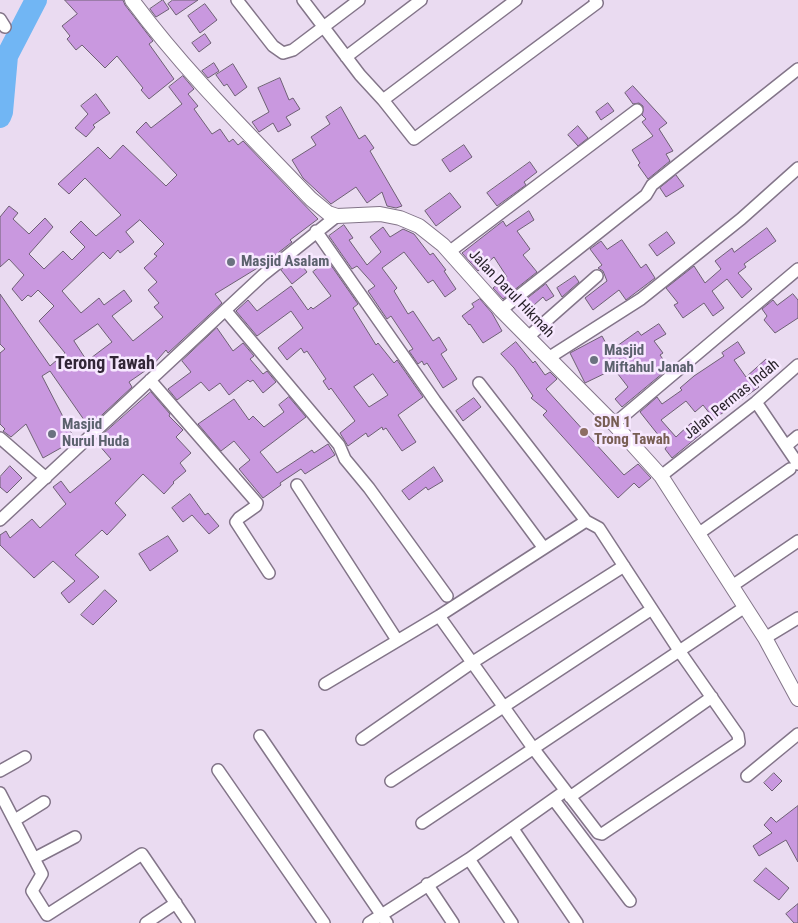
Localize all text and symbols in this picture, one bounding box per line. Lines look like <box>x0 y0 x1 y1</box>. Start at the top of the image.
street label: Jalan Darul Hikmah <box>464 246 558 342</box>
place label: Masjid Asalam <box>241 253 329 271</box>
marker: Masjid Asalam <box>225 256 237 268</box>
place label: Masjid Miftahul Janah <box>604 342 694 377</box>
district label: Terong Tawah <box>55 353 155 375</box>
marker: Masjid Miftahul Janah <box>588 354 600 366</box>
street label: Jalan Permas Indah <box>681 356 783 444</box>
place label: SDN 1 Trong Tawah <box>594 414 670 449</box>
place label: Masjid Nurul Huda <box>62 416 129 451</box>
marker: SDN 1 Trong Tawah <box>578 426 590 438</box>
marker: Masjid Nurul Huda <box>46 428 58 440</box>

